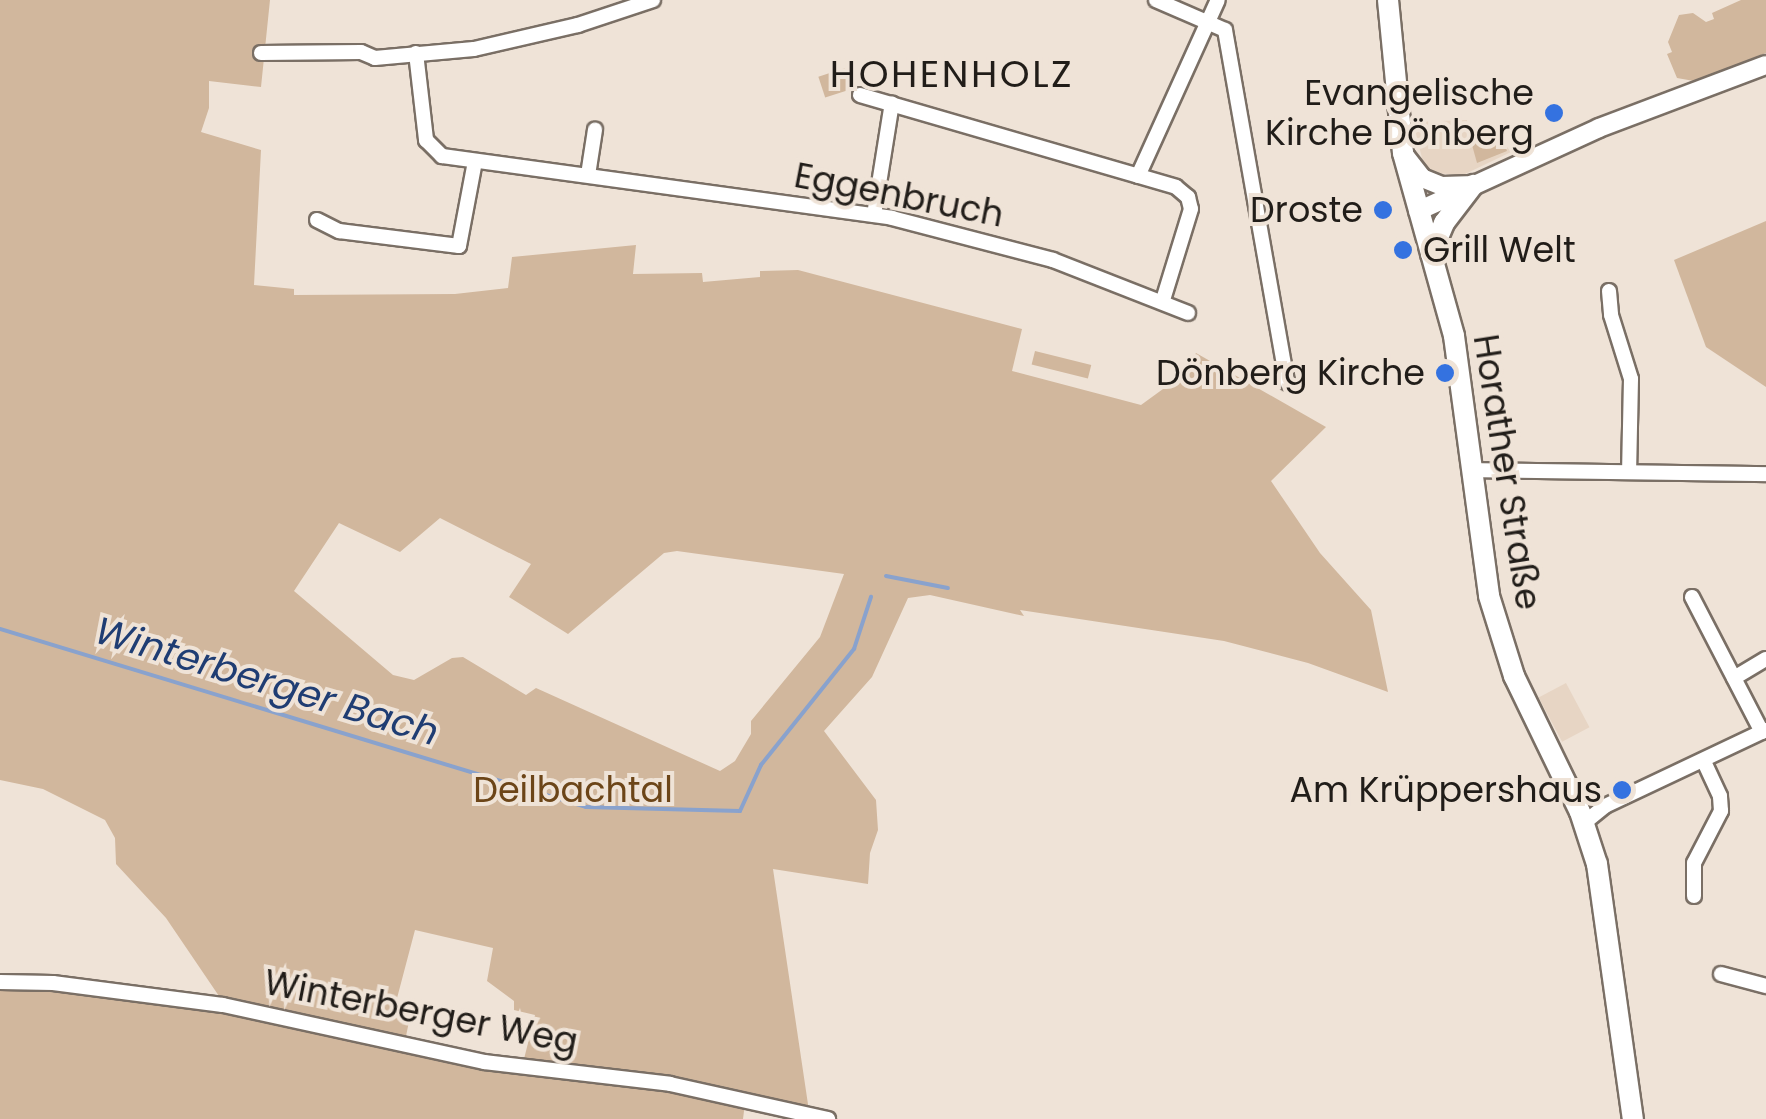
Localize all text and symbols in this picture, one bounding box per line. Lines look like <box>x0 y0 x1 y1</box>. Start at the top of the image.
district label: HOHENHOLZ <box>830 51 1074 97</box>
place label: Evangelische Kirche Dönberg <box>1265 72 1534 154</box>
marker: Evangelische Kirche Dönberg <box>1543 102 1565 124</box>
street label: Eggenbruch <box>791 154 1007 236</box>
place label: Droste <box>1250 189 1363 231</box>
marker: Droste <box>1372 199 1394 221</box>
place label: Grill Welt <box>1423 229 1576 271</box>
marker: Grill Welt <box>1392 239 1414 261</box>
street label: Horather Straße <box>1465 331 1549 613</box>
place label: Dönberg Kirche <box>1156 352 1425 394</box>
marker: Dönberg Kirche <box>1434 362 1456 384</box>
water label: Winterberger Bach <box>90 607 444 755</box>
park label: Deilbachtal <box>473 769 673 811</box>
place label: Am Krüppershaus <box>1290 769 1602 811</box>
marker: Am Krüppershaus <box>1611 779 1633 801</box>
street label: Winterberger Weg <box>261 961 581 1063</box>

